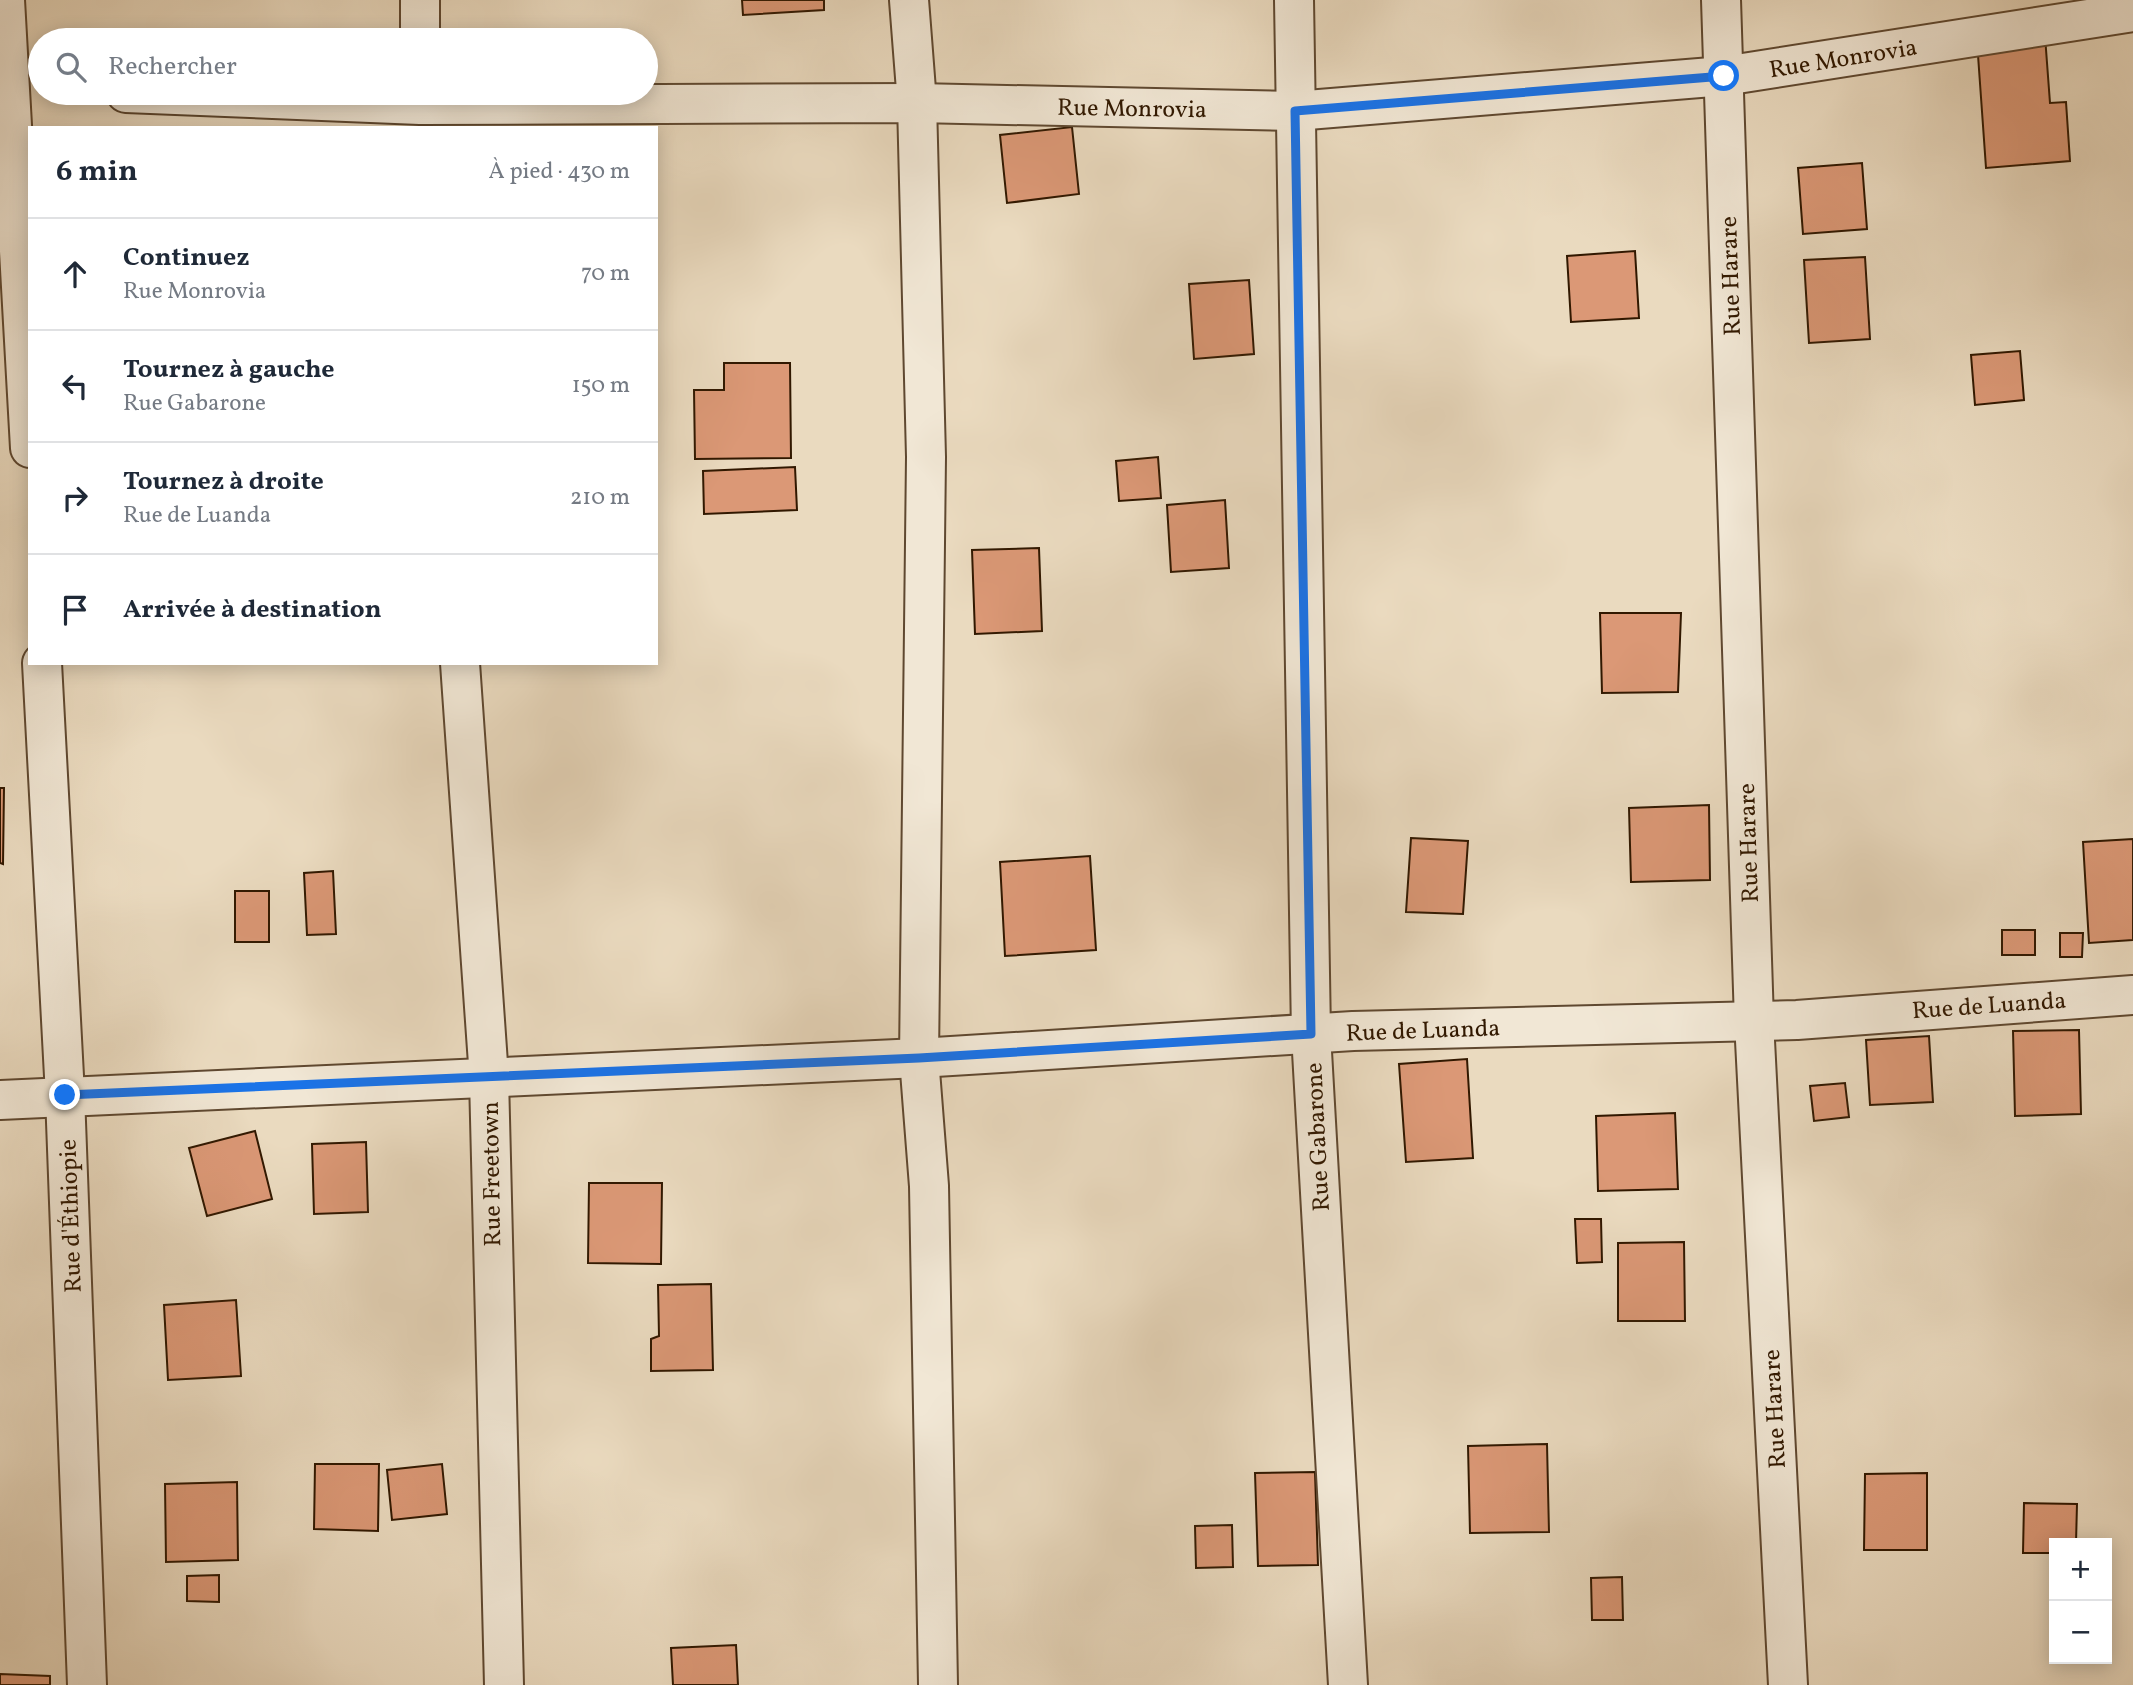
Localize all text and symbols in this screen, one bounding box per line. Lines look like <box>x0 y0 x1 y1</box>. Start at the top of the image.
search box <box>28 28 658 105</box>
street label: Rue Monrovia <box>1767 31 1920 88</box>
icon: search <box>52 48 90 86</box>
text: Rechercher <box>108 49 237 85</box>
route start <box>1708 60 1739 91</box>
street label: Rue Monrovia <box>1057 92 1207 128</box>
text: 6 min <box>56 151 138 193</box>
text: À pied · 430 m <box>489 156 630 188</box>
street label: Rue Harare <box>1713 216 1751 336</box>
text: Continuez <box>123 240 249 276</box>
icon: ahead <box>56 255 94 293</box>
text: 70 m <box>581 258 630 290</box>
text: Rue Monrovia <box>123 276 266 308</box>
text: Tournez à gauche <box>123 352 335 388</box>
icon: left <box>56 367 94 405</box>
text: 150 m <box>572 370 630 402</box>
text: Rue Gabarone <box>123 388 266 420</box>
text: Tournez à droite <box>123 464 324 500</box>
icon: right <box>56 479 94 517</box>
text: 210 m <box>570 482 630 514</box>
text: Rue de Luanda <box>123 500 271 532</box>
icon: arrive <box>56 591 94 629</box>
text: Arrivée à destination <box>123 592 382 628</box>
street label: Rue Harare <box>1731 783 1769 903</box>
street label: Rue de Luanda <box>1911 985 2067 1029</box>
street label: Rue de Luanda <box>1345 1012 1501 1052</box>
street label: Rue Gabarone <box>1298 1061 1340 1212</box>
route end <box>49 1079 80 1110</box>
street label: Rue Freetown <box>475 1101 511 1247</box>
street label: Rue d'Éthiopie <box>52 1139 92 1293</box>
street label: Rue Harare <box>1756 1348 1796 1469</box>
map controls <box>2049 1538 2112 1664</box>
button: + <box>2049 1538 2112 1601</box>
button: − <box>2049 1601 2112 1664</box>

